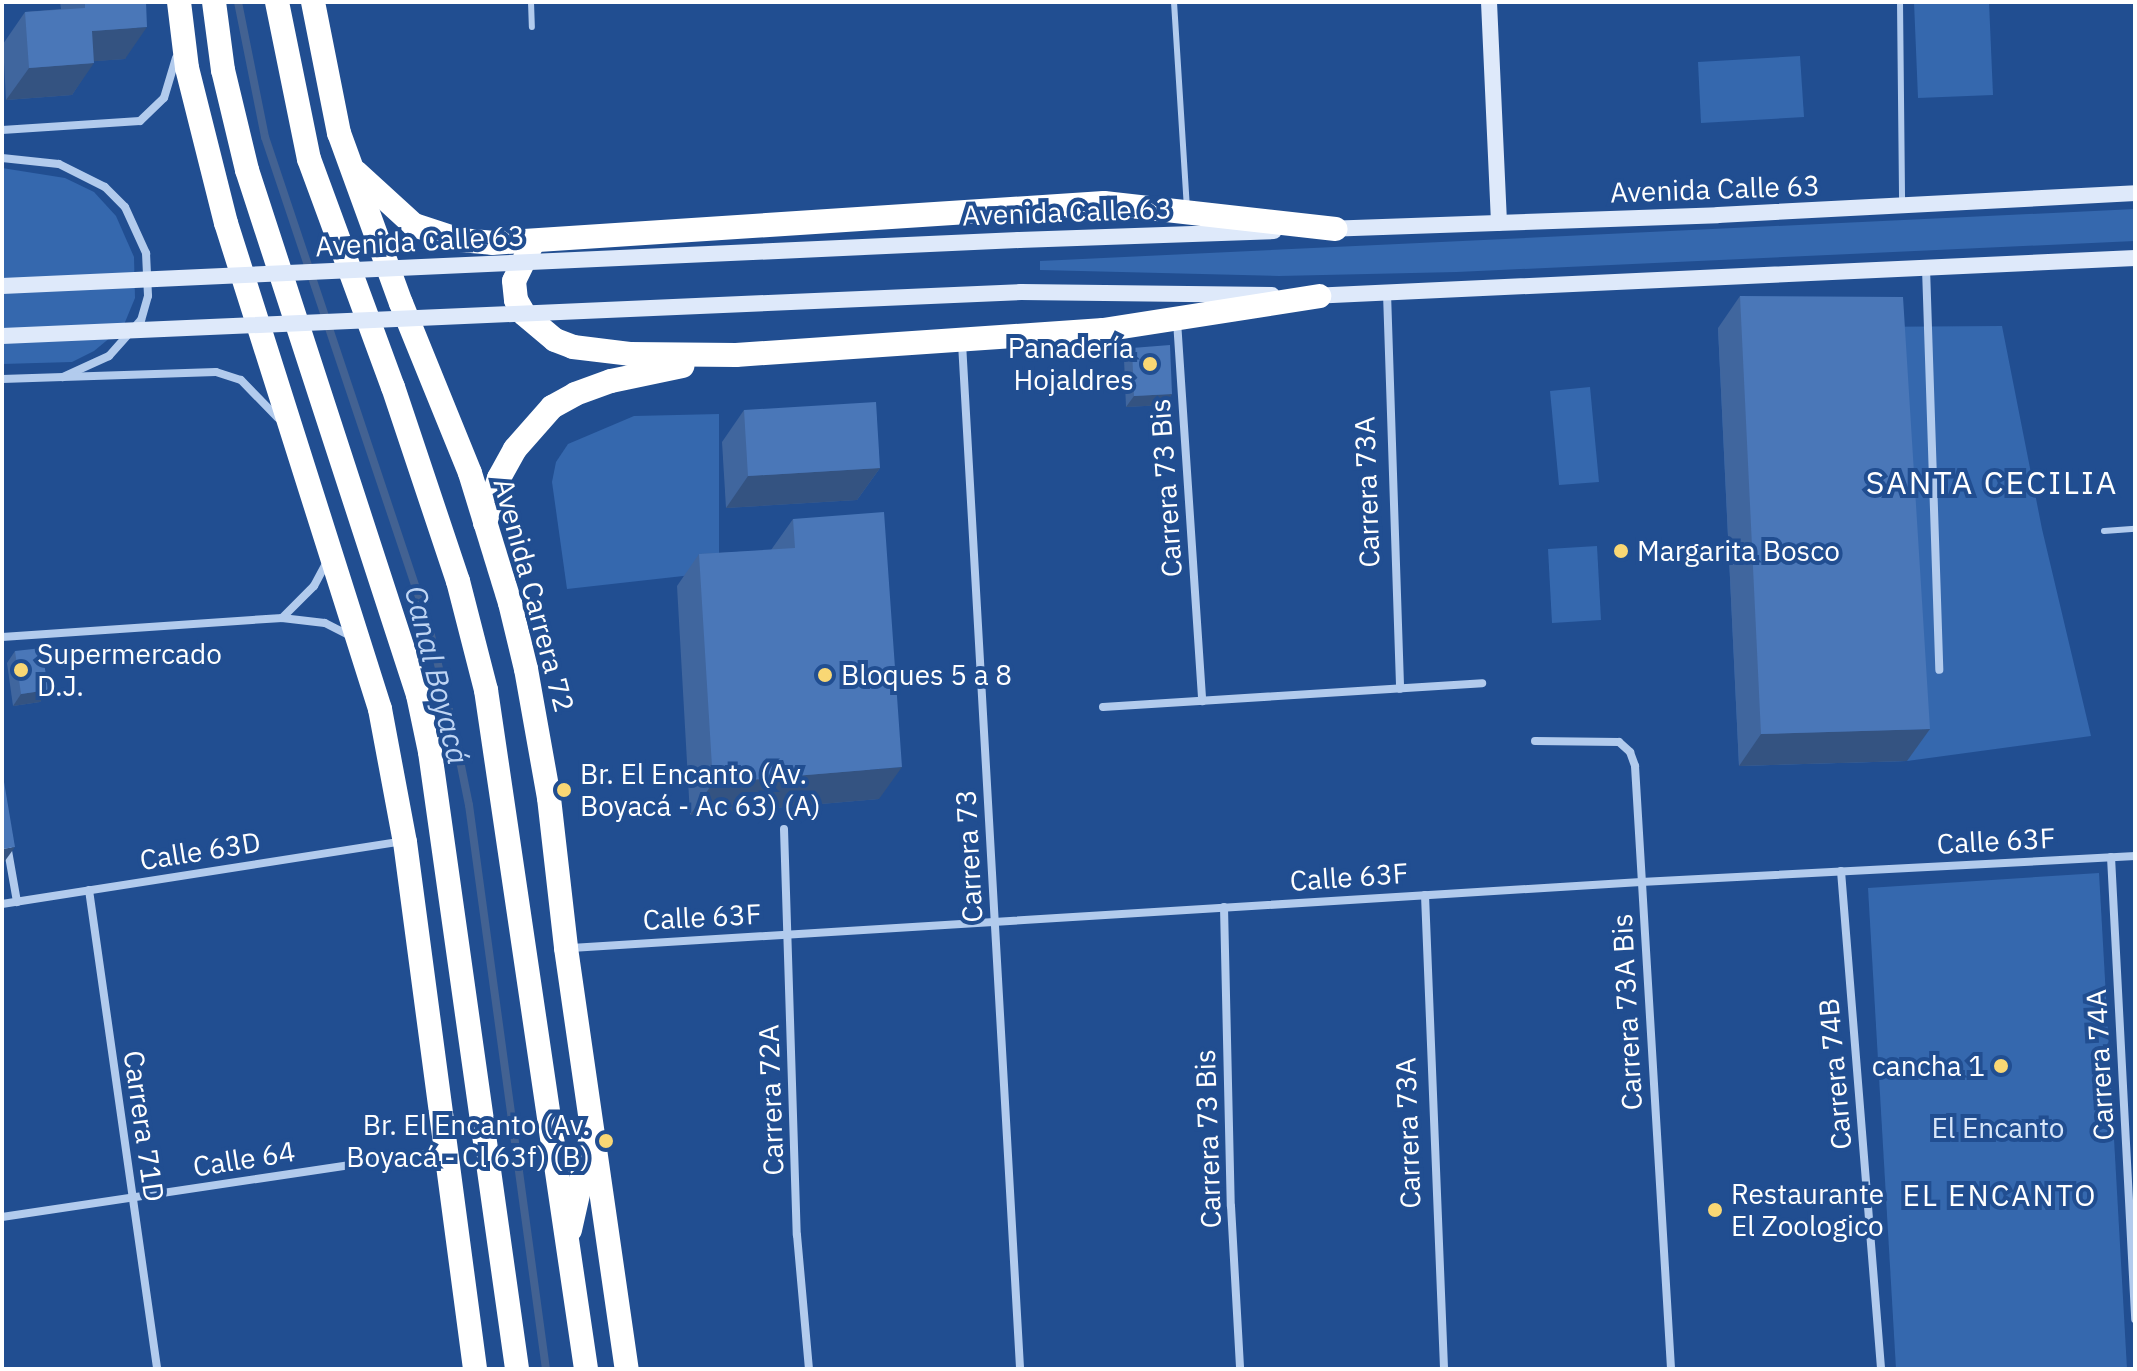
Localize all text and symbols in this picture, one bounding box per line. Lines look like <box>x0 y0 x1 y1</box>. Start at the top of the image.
street label: Avenida Calle 63 <box>1609 169 1821 209</box>
street label: Avenida Calle 63 <box>961 192 1173 232</box>
street label: Avenida Calle 63 <box>314 219 526 263</box>
place label: Panadería Hojaldres <box>1008 331 1134 397</box>
marker: Panadería Hojaldres <box>1141 355 1159 373</box>
street label: Carrera 73 Bis <box>1143 398 1189 578</box>
street label: Carrera 73A <box>1348 416 1386 568</box>
district label: SANTA CECILIA <box>1866 463 2118 501</box>
street label: Avenida Carrera 72 <box>487 475 581 715</box>
place label: Margarita Bosco <box>1637 534 1840 568</box>
marker: Margarita Bosco <box>1612 542 1630 560</box>
water label: Canal Boyacá <box>397 582 477 768</box>
place label: Supermercado D.J. <box>37 637 222 703</box>
place label: Bloques 5 a 8 <box>841 658 1012 692</box>
marker: Supermercado D.J. <box>12 661 30 679</box>
marker: Bloques 5 a 8 <box>816 666 834 684</box>
place label: Br. El Encanto (Av. Boyacá - Ac 63) (A) <box>580 757 821 823</box>
marker: Br. El Encanto (Av. Boyacá - Ac 63) (A) <box>555 781 573 799</box>
street label: Carrera 73 <box>949 788 989 924</box>
street label: Calle 63F <box>1936 821 2056 861</box>
street label: Calle 63D <box>137 825 263 877</box>
street label: Calle 63F <box>1289 856 1409 898</box>
street label: Calle 63F <box>642 897 762 937</box>
street label: Carrera 73A Bis <box>1605 913 1649 1111</box>
street label: Carrera 74A <box>2079 989 2121 1141</box>
street label: Carrera 74B <box>1812 997 1858 1151</box>
street label: Carrera 72A <box>752 1024 790 1176</box>
street label: Carrera 71D <box>117 1048 171 1204</box>
street label: Carrera 73 Bis <box>1188 1049 1228 1229</box>
place label: cancha 1 <box>1872 1049 1985 1083</box>
street label: Carrera 73A <box>1389 1057 1427 1209</box>
marker: cancha 1 <box>1992 1057 2010 1075</box>
place label: Br. El Encanto (Av. Boyacá - Cl 63f) (B) <box>346 1108 590 1174</box>
park label: El Encanto <box>1931 1111 2065 1145</box>
marker: Br. El Encanto (Av. Boyacá - Cl 63f) (B) <box>597 1132 615 1150</box>
street label: Calle 64 <box>191 1134 297 1184</box>
place label: Restaurante El Zoologico <box>1731 1177 1884 1243</box>
district label: EL ENCANTO <box>1902 1177 2098 1213</box>
marker: Restaurante El Zoologico <box>1706 1201 1724 1219</box>

